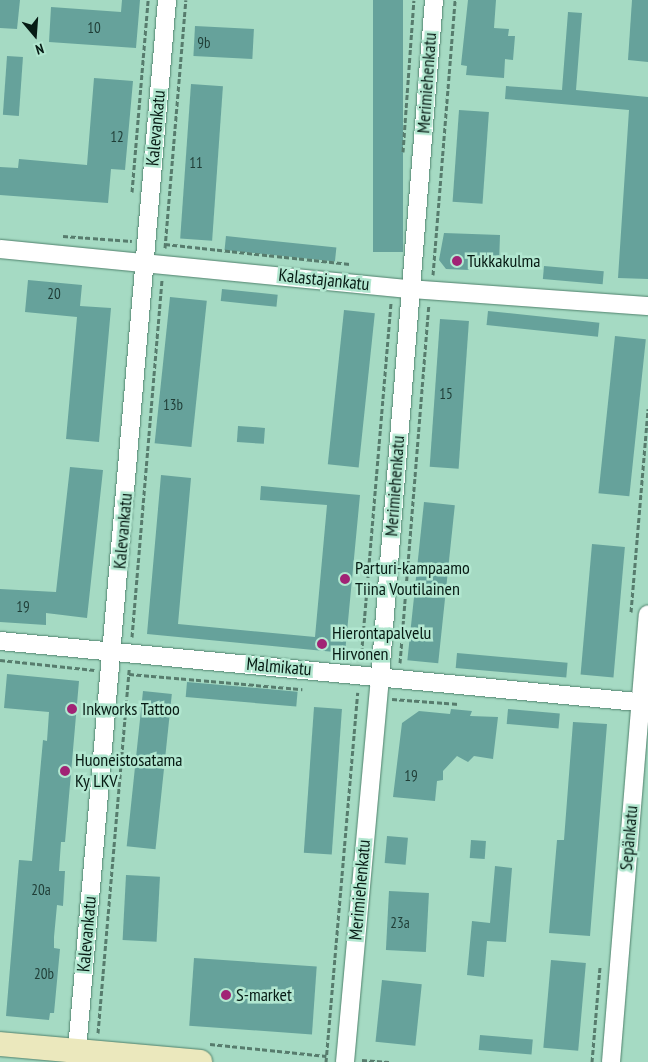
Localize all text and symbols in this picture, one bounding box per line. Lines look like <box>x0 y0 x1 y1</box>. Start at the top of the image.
north arrow <box>10 10 60 60</box>
house number: 10 <box>87 19 101 37</box>
street label: Merimiehenkatu <box>413 32 441 134</box>
house number: 9b <box>197 34 211 52</box>
text: N <box>33 40 46 59</box>
street label: Kalevankatu <box>142 89 170 167</box>
house number: 12 <box>110 128 124 146</box>
house number: 11 <box>189 154 203 172</box>
place label: Tukkakulma <box>467 250 540 272</box>
marker: Tukkakulma <box>451 255 463 267</box>
street label: Kalastajankatu <box>278 264 370 296</box>
house number: 20 <box>47 285 61 303</box>
house number: 15 <box>439 385 453 403</box>
house number: 13b <box>163 396 183 414</box>
street label: Merimiehenkatu <box>381 435 409 537</box>
street label: Kalevankatu <box>109 492 137 570</box>
place label: Parturi-kampaamo Tiina Voutilainen <box>355 558 470 600</box>
marker: Parturi-kampaamo Tiina Voutilainen <box>339 573 351 585</box>
house number: 19 <box>16 598 30 616</box>
place label: Hierontapalvelu Hirvonen <box>332 623 431 666</box>
marker: Hierontapalvelu Hirvonen <box>316 638 328 650</box>
street label: Malmikatu <box>245 653 313 681</box>
place label: Inkworks Tattoo <box>82 698 180 720</box>
marker: Inkworks Tattoo <box>66 703 78 715</box>
place label: Huoneistosatama Ky LKV <box>75 750 182 792</box>
marker: Huoneistosatama Ky LKV <box>59 765 71 777</box>
house number: 19 <box>404 767 418 785</box>
street label: Sepänkatu <box>615 805 643 871</box>
street label: Merimiehenkatu <box>345 839 375 941</box>
house number: 20a <box>31 881 51 899</box>
street label: Kalevankatu <box>73 895 101 973</box>
house number: 23a <box>390 914 410 932</box>
house number: 20b <box>34 965 54 983</box>
place label: S-market <box>236 984 292 1006</box>
marker: S-market <box>220 989 232 1001</box>

